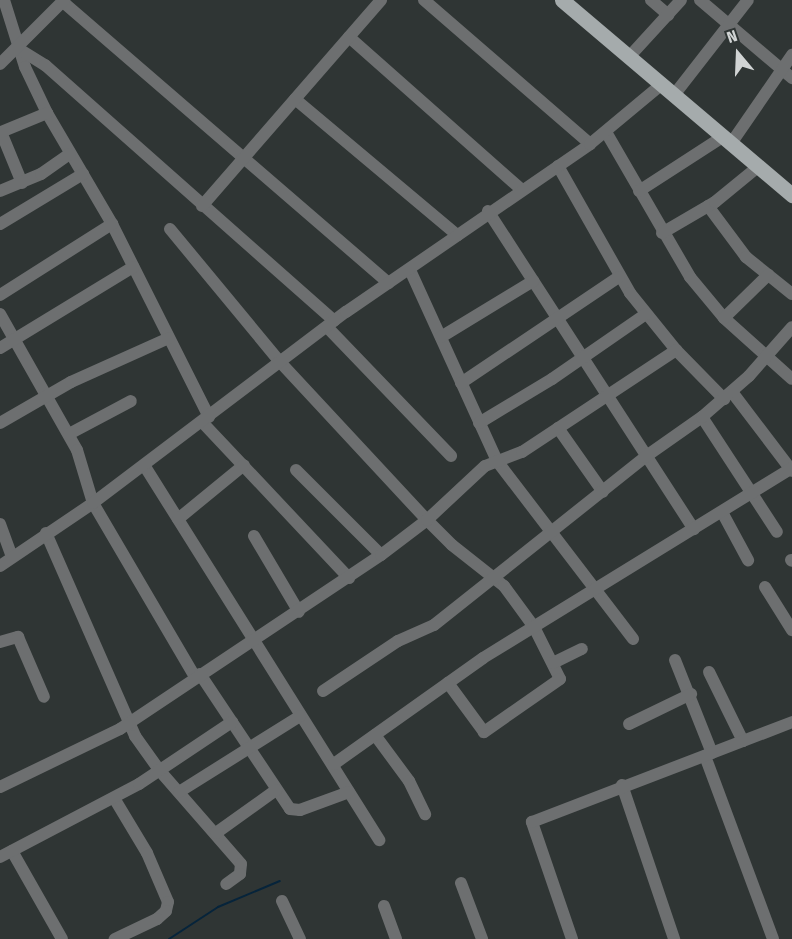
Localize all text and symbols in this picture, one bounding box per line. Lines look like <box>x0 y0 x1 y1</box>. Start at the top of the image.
north arrow <box>708 24 768 84</box>
text: N <box>724 26 740 47</box>

